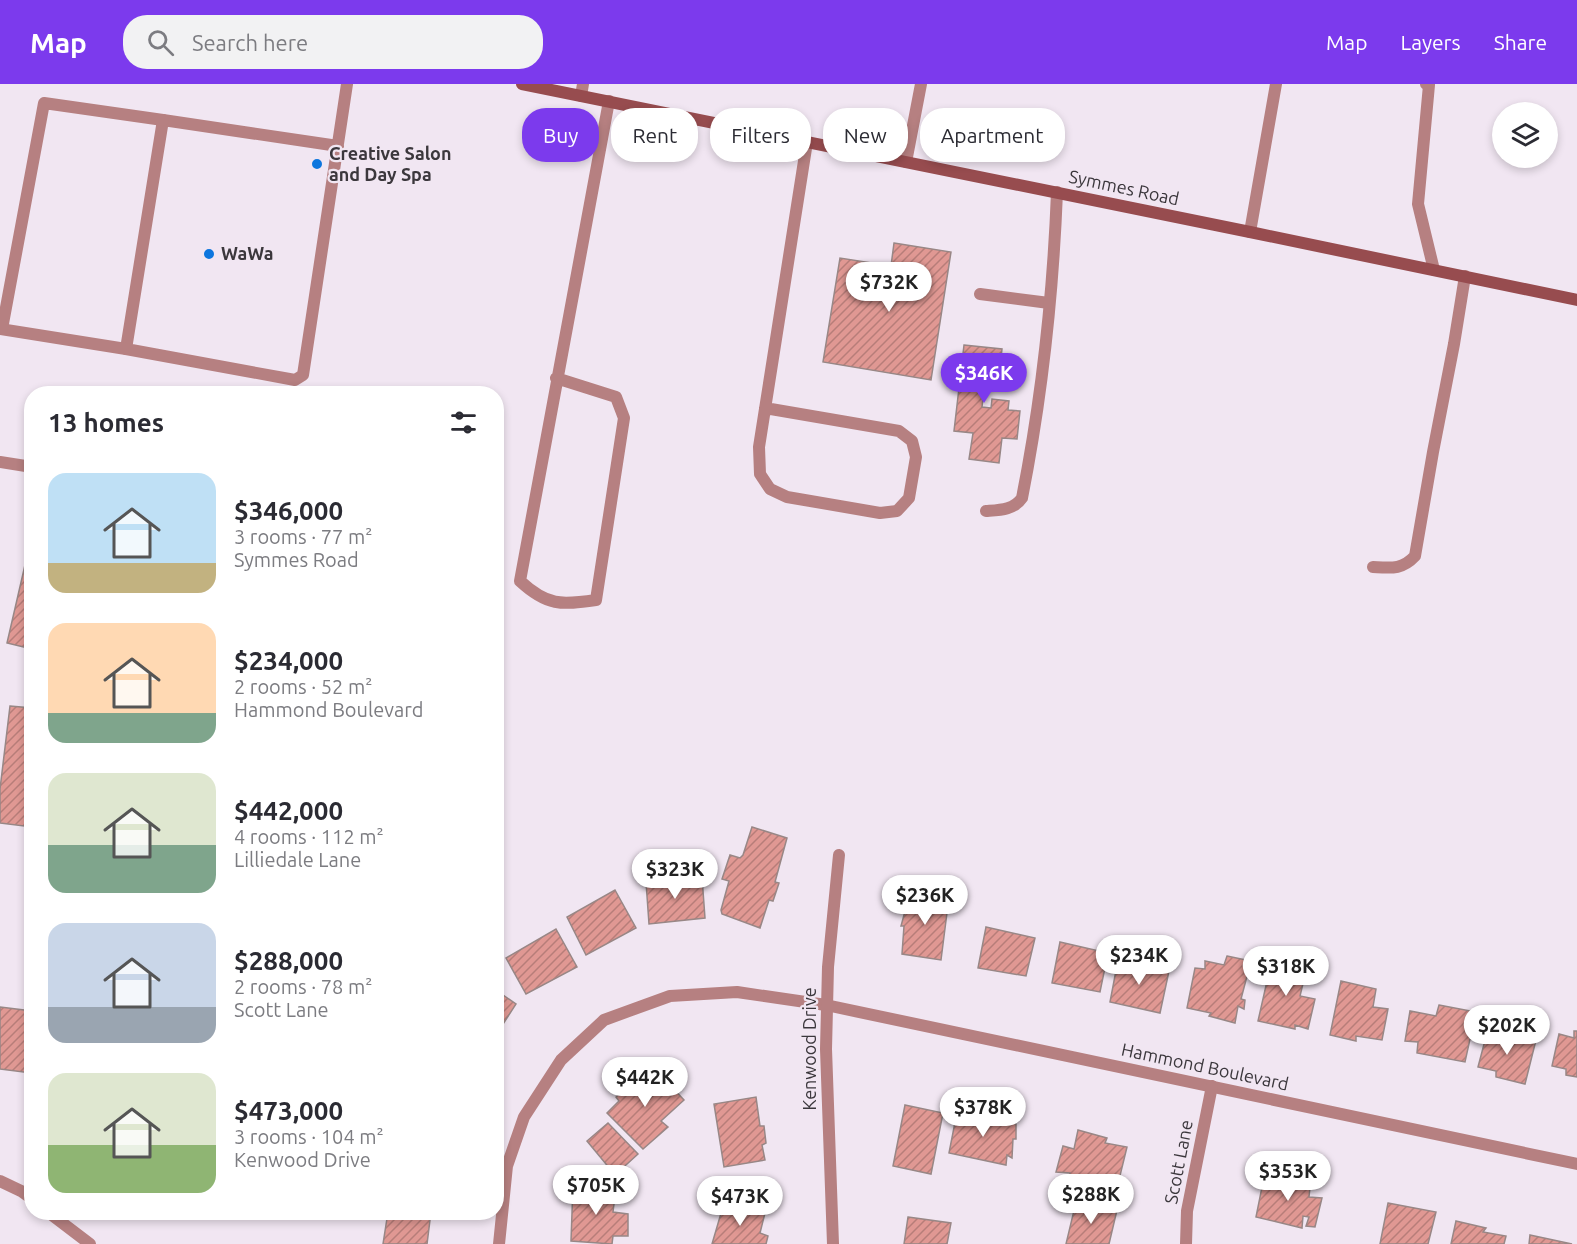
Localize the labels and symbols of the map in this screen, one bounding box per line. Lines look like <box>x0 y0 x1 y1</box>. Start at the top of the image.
place label: Creative Salon and Day Spa <box>329 143 452 184</box>
marker: Creative Salon and Day Spa <box>310 157 324 171</box>
street label: Symmes Road <box>1067 166 1181 208</box>
place label: WaWa <box>221 243 274 263</box>
marker: WaWa <box>202 247 216 261</box>
pin: $732K <box>847 262 931 313</box>
pin: $346K <box>942 353 1026 404</box>
pin: $323K <box>633 849 717 900</box>
pin: $236K <box>883 875 967 926</box>
pin: $234K <box>1097 935 1181 986</box>
pin: $318K <box>1244 946 1328 997</box>
street label: Kenwood Drive <box>799 987 819 1111</box>
pin: $202K <box>1465 1005 1549 1056</box>
street label: Hammond Boulevard <box>1120 1039 1291 1094</box>
pin: $442K <box>603 1057 687 1108</box>
pin: $378K <box>941 1087 1025 1138</box>
street label: Scott Lane <box>1160 1118 1196 1206</box>
pin: $353K <box>1246 1151 1330 1202</box>
pin: $705K <box>554 1165 638 1216</box>
pin: $288K <box>1049 1174 1133 1225</box>
pin: $473K <box>698 1176 782 1227</box>

